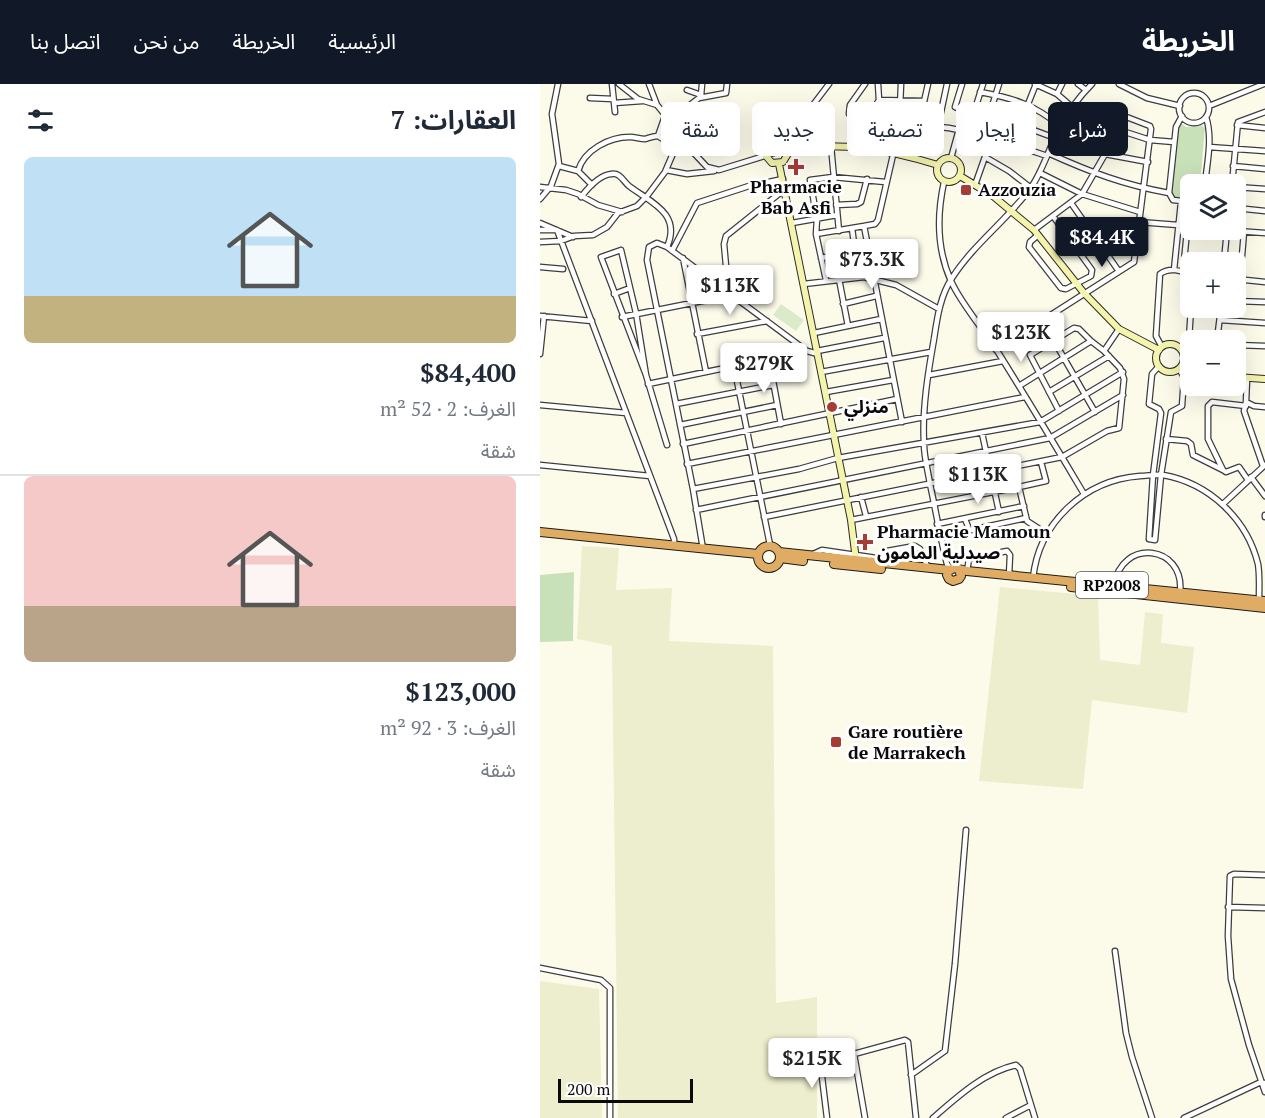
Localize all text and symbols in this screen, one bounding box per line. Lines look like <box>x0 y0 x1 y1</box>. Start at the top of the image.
text: الخريطة <box>1142 22 1235 59</box>
text: اتصل بنا <box>30 27 101 55</box>
text: من نحن <box>134 27 199 55</box>
text: الخريطة <box>232 27 295 55</box>
text: الرئيسية <box>328 27 396 55</box>
text: العقارات: 7 <box>390 102 516 136</box>
chip: شقة <box>661 102 740 156</box>
chip: جديد <box>752 102 835 156</box>
chip: تصفية <box>847 102 944 156</box>
chip: إيجار <box>956 102 1036 156</box>
chip: شراء <box>1048 102 1128 156</box>
icon: filters <box>24 104 57 137</box>
marker: Pharmacie Bab Asfi <box>789 160 803 174</box>
place label: Pharmacie Bab Asfi <box>750 174 842 219</box>
map controls <box>1180 174 1246 396</box>
button: layers <box>1180 174 1246 240</box>
place label: Azzouzia <box>978 177 1056 201</box>
marker: Azzouzia <box>959 183 973 197</box>
icon: home <box>216 196 324 304</box>
pin: $84.4K <box>1053 217 1151 268</box>
text: $84.4K <box>1069 223 1135 250</box>
pin: $73.3K <box>823 239 921 290</box>
text: $73.3K <box>839 245 905 272</box>
button: + <box>1180 252 1246 318</box>
pin: $113K <box>688 265 772 316</box>
text: $113K <box>700 271 760 298</box>
pin: $123K <box>979 312 1063 363</box>
text: $123K <box>991 318 1051 345</box>
button: − <box>1180 330 1246 396</box>
pin: $279K <box>722 343 806 394</box>
text: $279K <box>734 349 794 376</box>
text: $84,400 <box>420 355 516 389</box>
place label: منزلي <box>844 394 889 421</box>
text: الغرف: 2 · 52 m² <box>380 395 516 422</box>
marker: منزلي <box>825 400 839 414</box>
text: شقة <box>481 437 516 464</box>
pin: $113K <box>936 454 1020 505</box>
text: $113K <box>948 460 1008 487</box>
icon: home <box>216 515 324 623</box>
place label: Pharmacie Mamoun صيدلية المامون <box>877 519 1051 564</box>
marker: Pharmacie Mamoun صيدلية المامون <box>858 535 872 549</box>
road number: RP2008 <box>1076 572 1148 598</box>
text: $123,000 <box>405 674 516 708</box>
text: الغرف: 3 · 92 m² <box>380 714 516 741</box>
place label: Gare routière de Marrakech <box>848 719 966 764</box>
marker: Gare routière de Marrakech <box>829 735 843 749</box>
text: شقة <box>481 756 516 783</box>
pin: $215K <box>770 1038 854 1089</box>
text: $215K <box>782 1044 842 1071</box>
scale bar <box>558 1076 693 1104</box>
text: 200 m <box>567 1078 610 1100</box>

